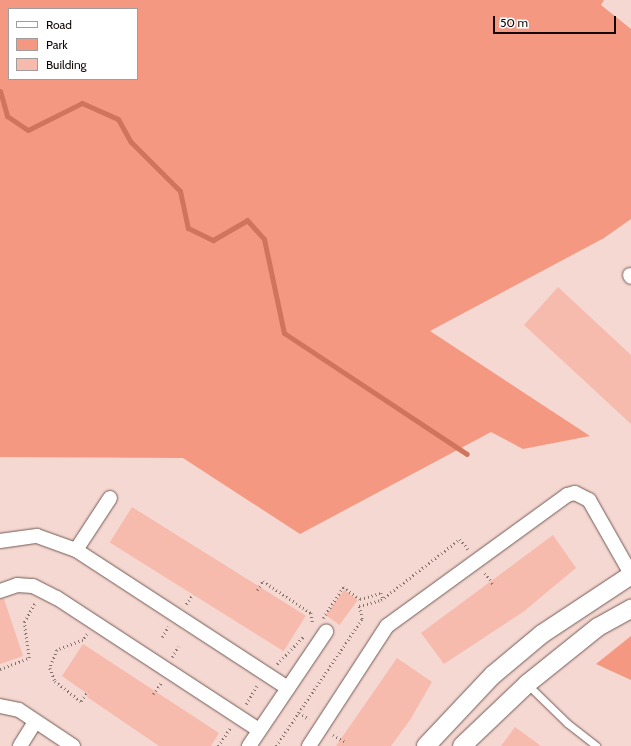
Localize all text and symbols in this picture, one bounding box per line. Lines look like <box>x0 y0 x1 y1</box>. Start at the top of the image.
legend <box>8 8 138 80</box>
scale bar <box>495 8 618 34</box>
text: 50 m <box>500 15 528 30</box>
text: Road <box>46 17 72 32</box>
text: Park <box>46 37 68 52</box>
text: Building <box>46 57 87 72</box>

